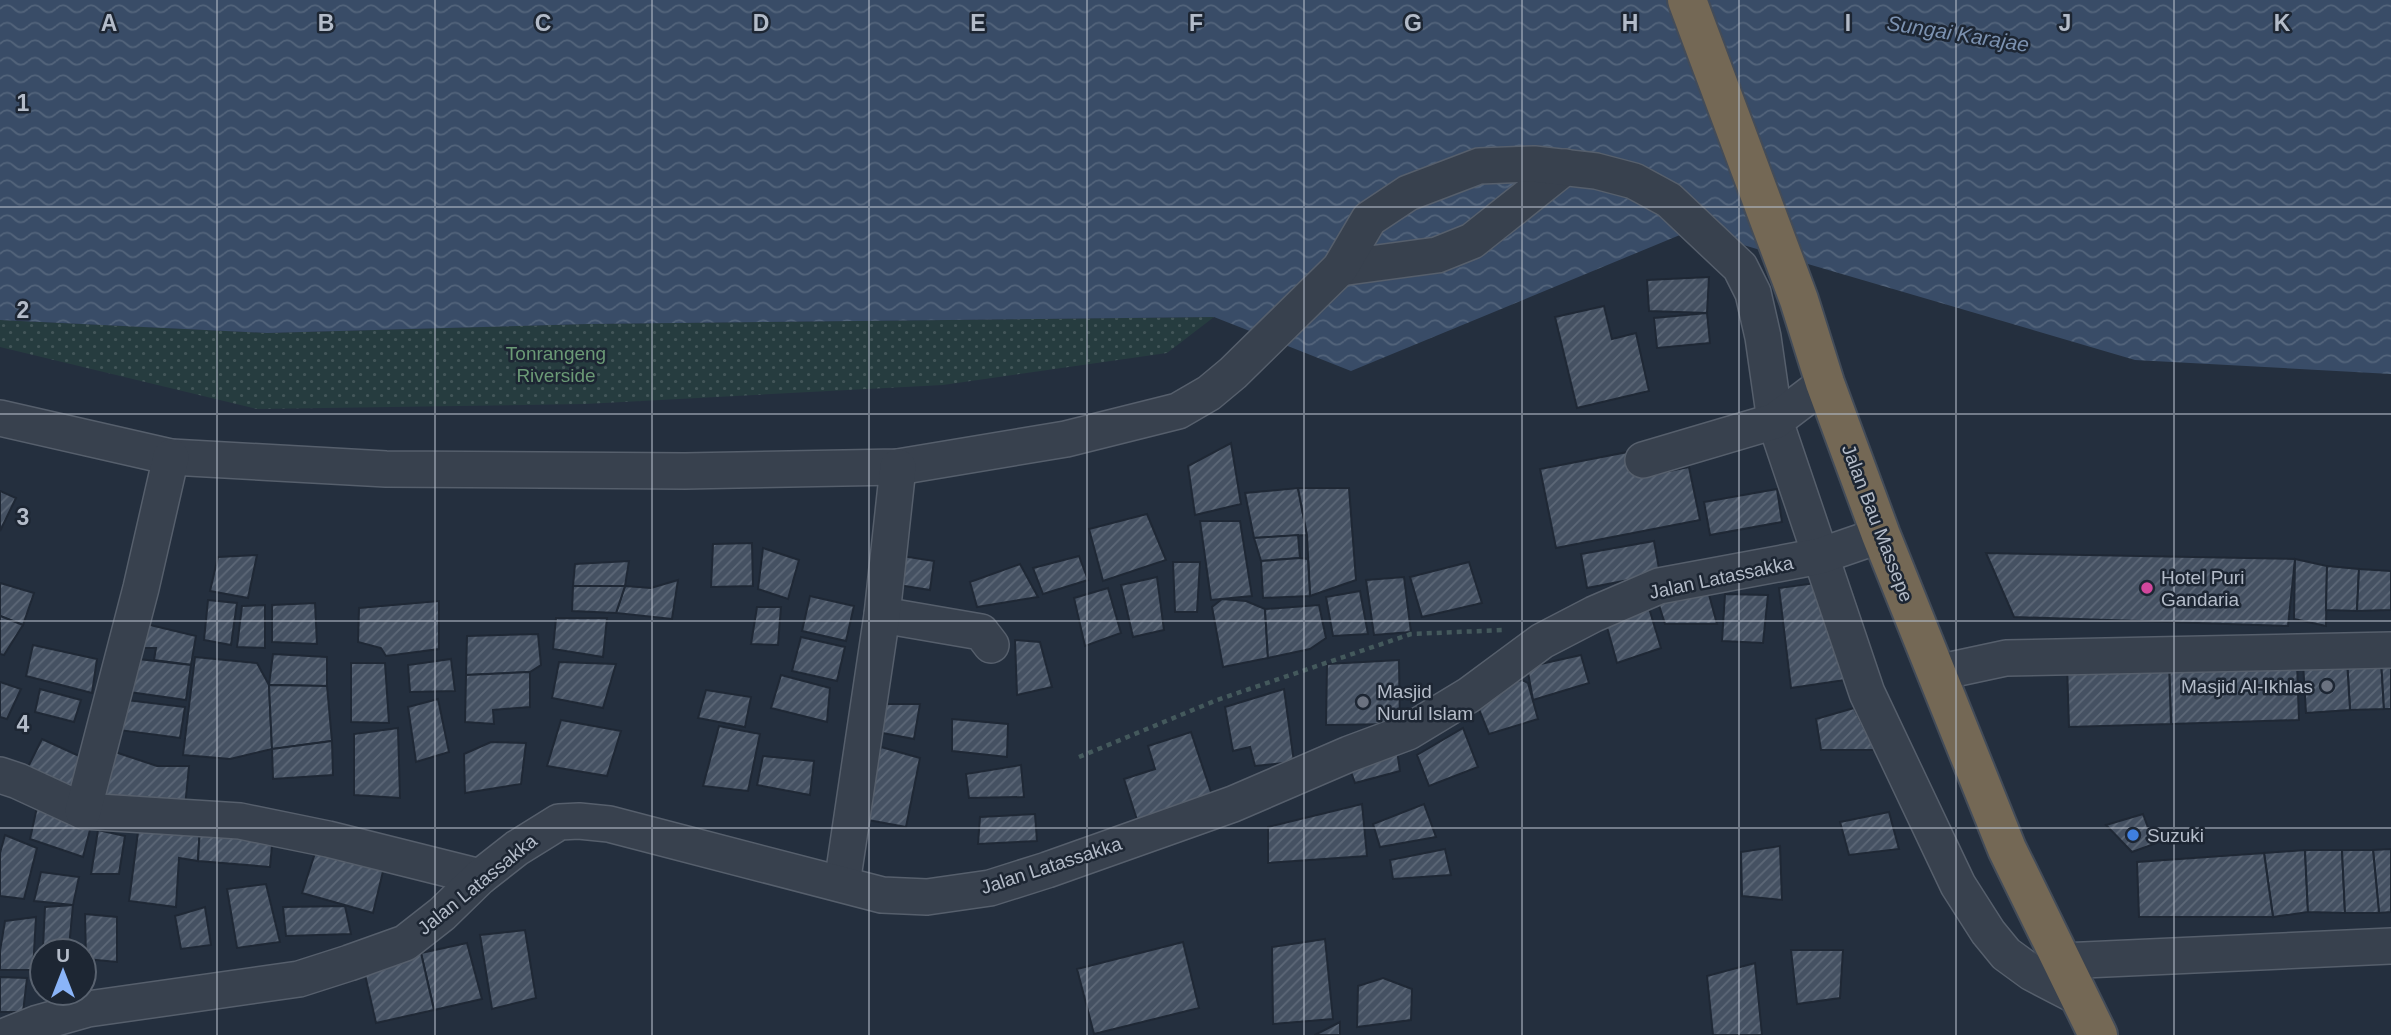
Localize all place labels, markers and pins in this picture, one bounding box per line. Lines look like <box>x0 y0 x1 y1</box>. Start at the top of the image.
place label: Hotel Puri Gandaria <box>2161 567 2244 610</box>
marker: Hotel Puri Gandaria <box>2139 580 2155 596</box>
place label: Masjid Al-Ikhlas <box>2181 676 2313 697</box>
marker: Masjid Al-Ikhlas <box>2319 678 2335 694</box>
place label: Masjid Nurul Islam <box>1377 681 1473 724</box>
marker: Masjid Nurul Islam <box>1355 694 1371 710</box>
place label: Suzuki <box>2147 825 2204 846</box>
marker: Suzuki <box>2125 827 2141 843</box>

